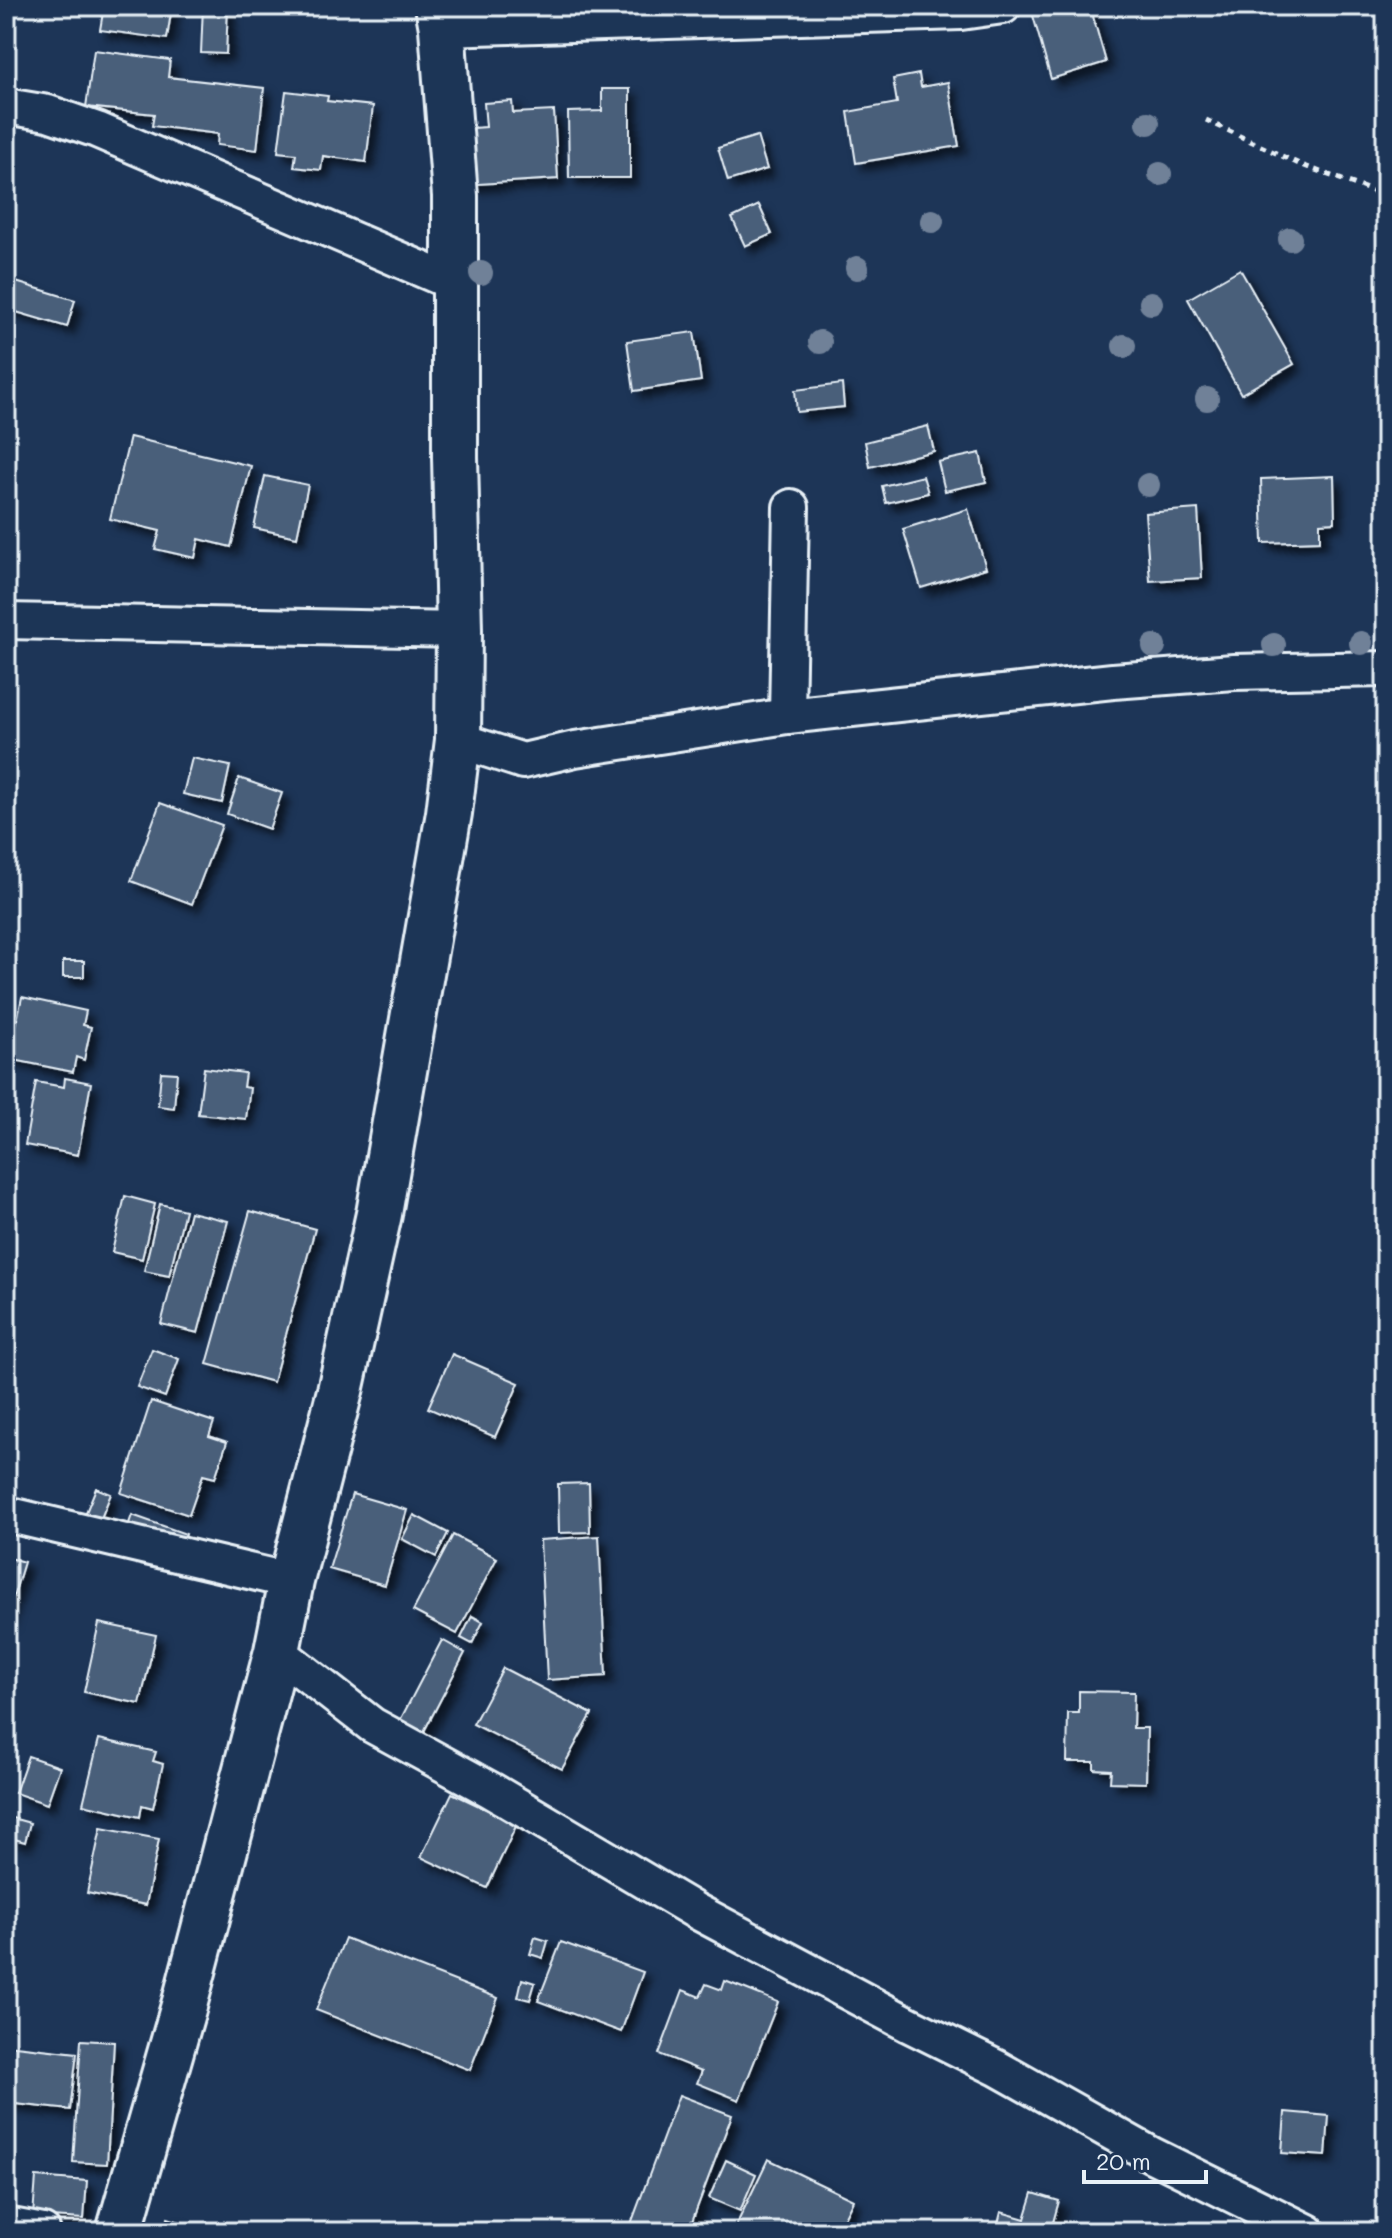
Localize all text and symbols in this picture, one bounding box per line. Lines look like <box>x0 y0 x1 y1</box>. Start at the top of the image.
scale bar <box>1084 2134 1206 2184</box>
text: 20 m <box>1096 2145 1151 2176</box>

